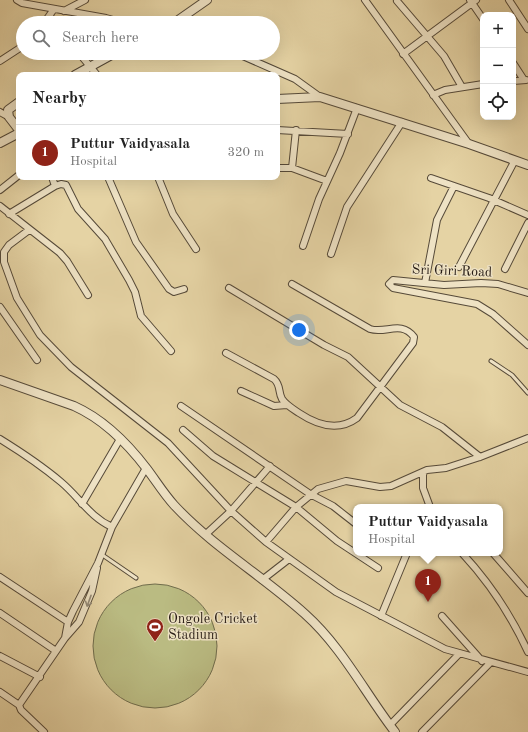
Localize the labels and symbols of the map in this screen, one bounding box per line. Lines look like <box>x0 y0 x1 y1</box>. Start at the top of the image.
street label: Sri Giri Road <box>411 263 493 279</box>
your location <box>289 320 309 340</box>
pin: 1 <box>415 569 441 602</box>
one-way arrow <box>84 594 92 606</box>
place label: Ongole Cricket Stadium <box>168 612 258 642</box>
sports icon: Ongole Cricket Stadium <box>145 617 165 642</box>

